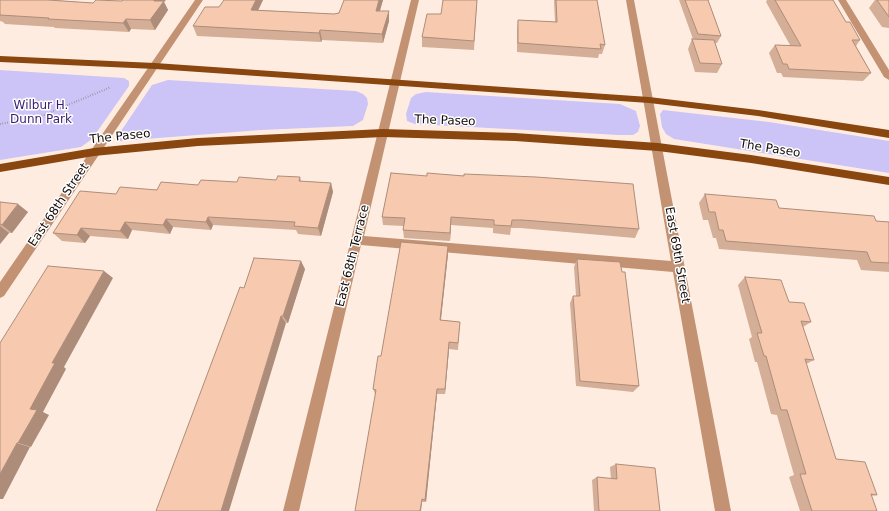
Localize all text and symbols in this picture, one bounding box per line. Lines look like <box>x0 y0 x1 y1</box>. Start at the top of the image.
park label: Wilbur H. Dunn Park <box>10 99 72 127</box>
street label: The Paseo <box>414 113 476 129</box>
street label: The Paseo <box>89 127 151 147</box>
street label: The Paseo <box>739 137 801 161</box>
street label: East 68th Street <box>26 161 92 249</box>
street label: East 68th Terrace <box>333 203 373 309</box>
street label: East 69th Street <box>661 206 693 304</box>

